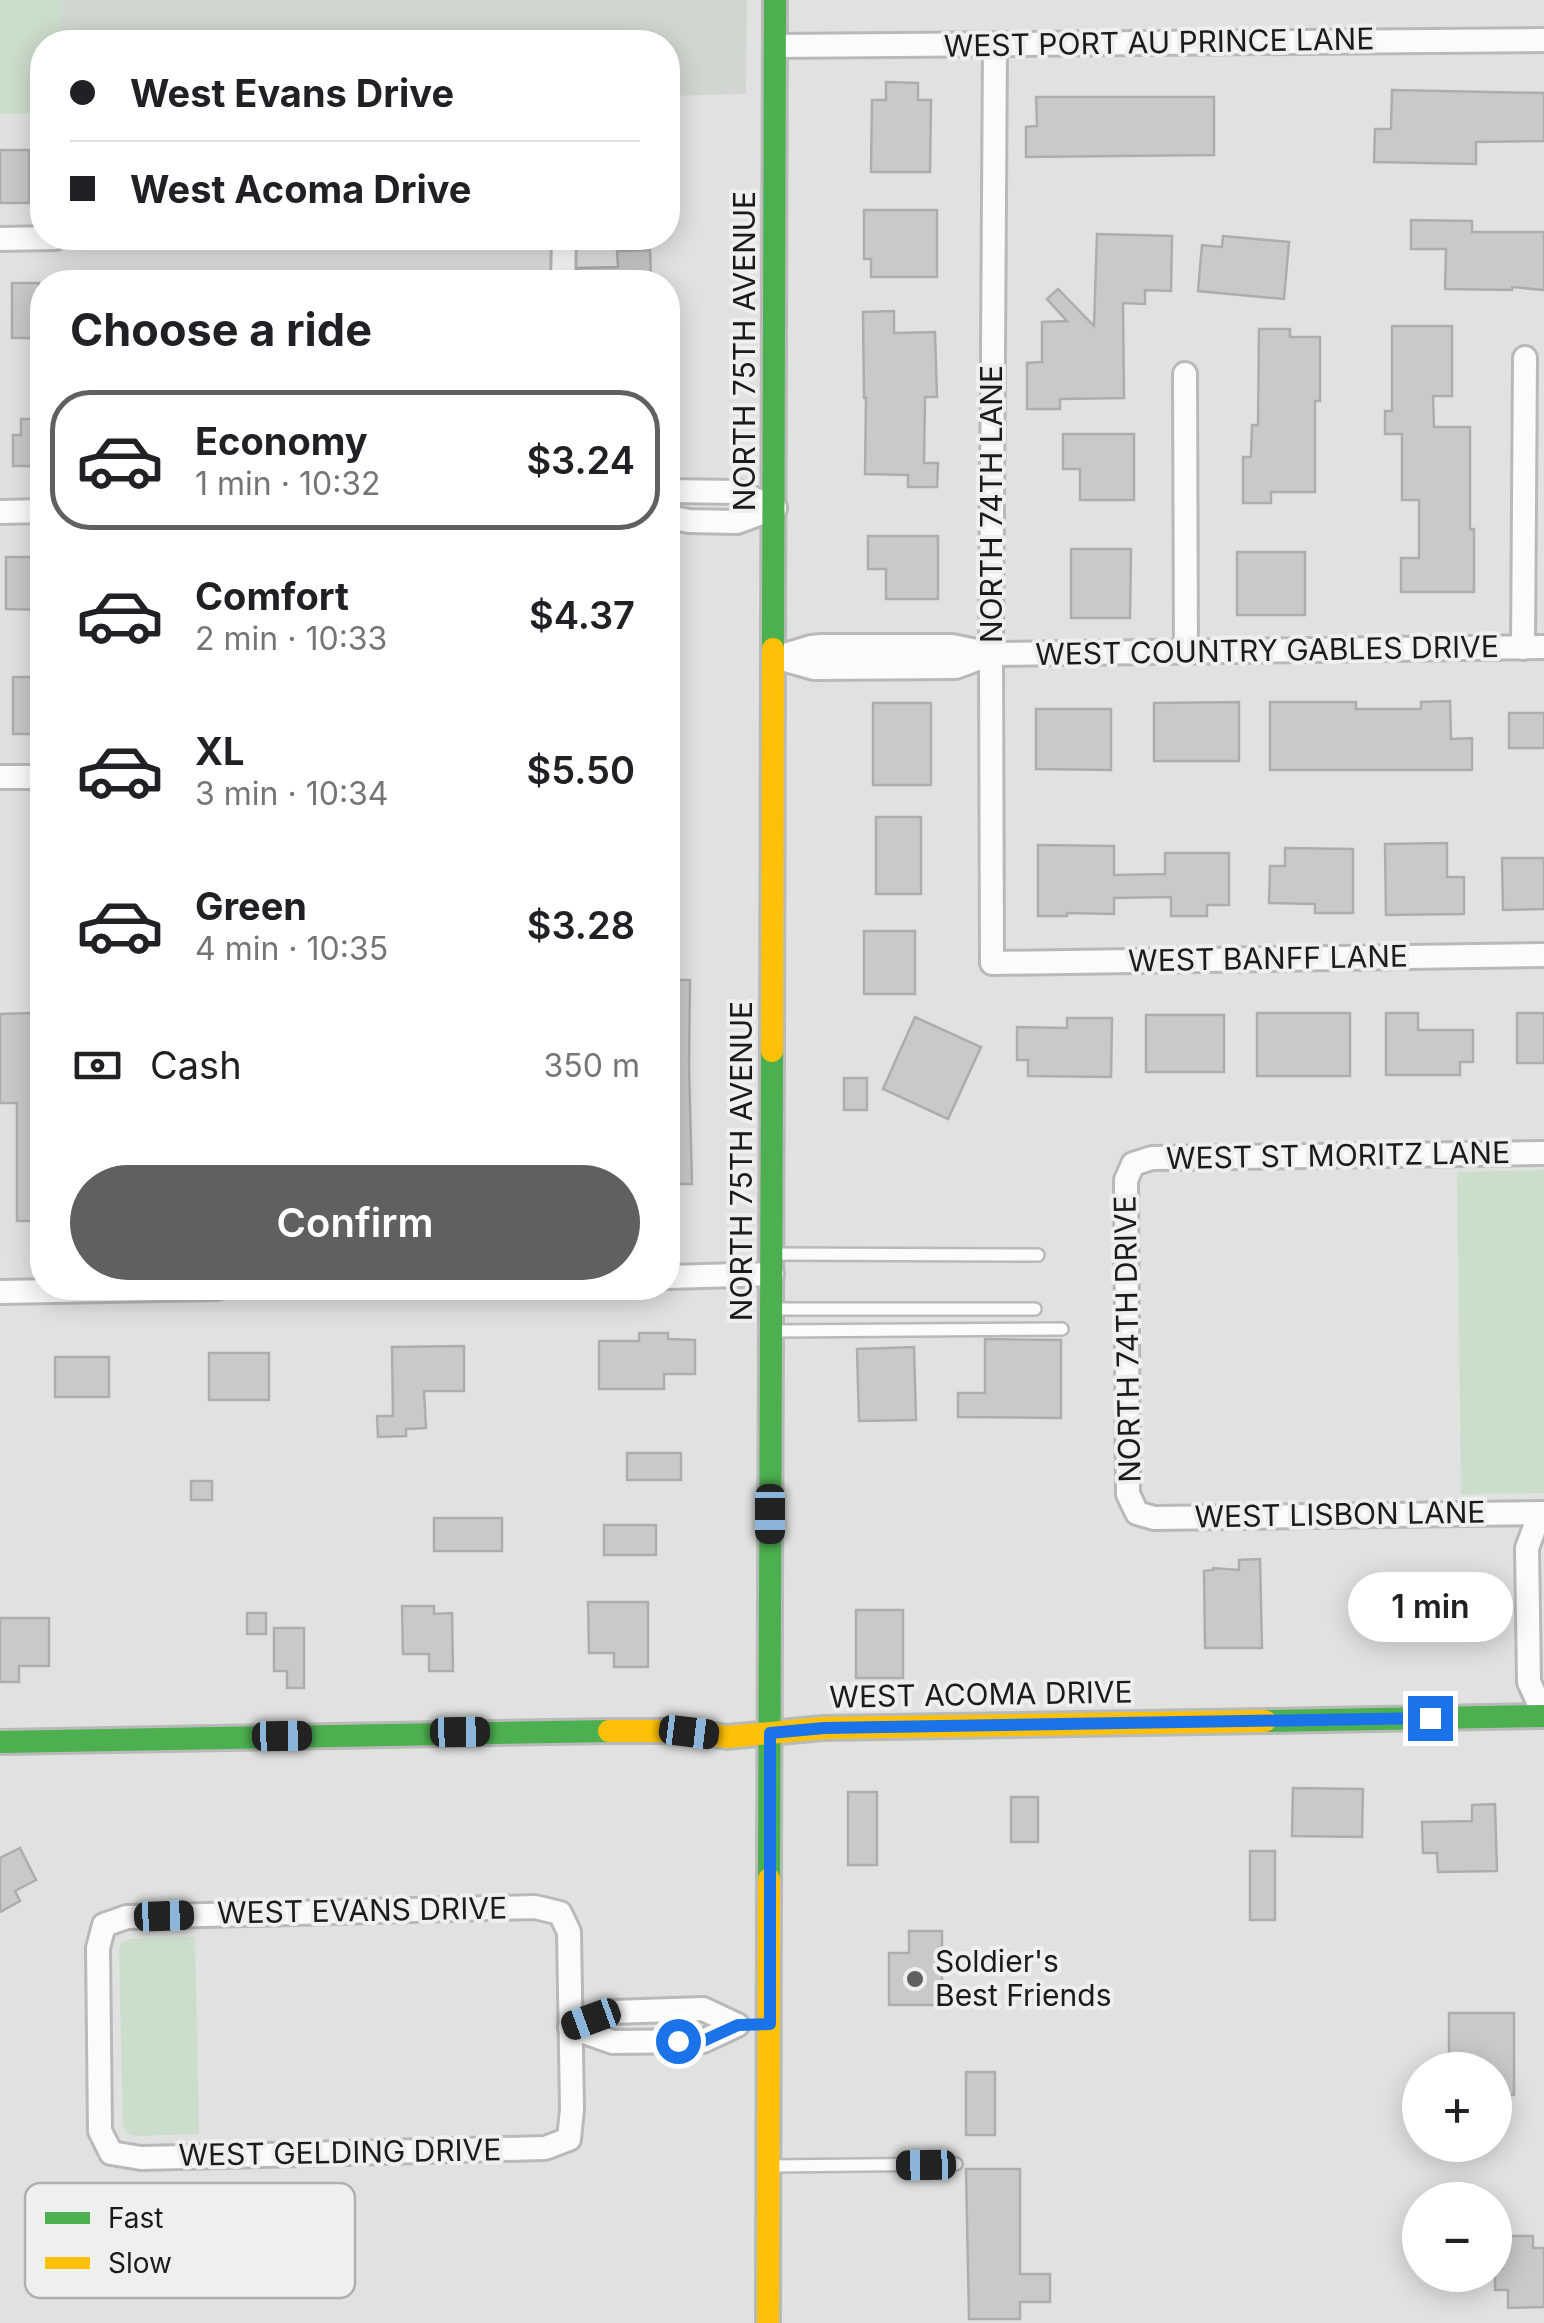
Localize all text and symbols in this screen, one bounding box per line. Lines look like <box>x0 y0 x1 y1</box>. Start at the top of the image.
street label: WEST PORT AU PRINCE LANE <box>943 20 1375 64</box>
text: West Evans Drive <box>130 70 454 116</box>
text: West Acoma Drive <box>130 166 472 212</box>
street label: NORTH 75TH AVENUE <box>726 191 762 511</box>
text: Choose a ride <box>70 302 372 357</box>
street label: NORTH 74TH LANE <box>973 365 1009 643</box>
icon: car <box>75 415 165 505</box>
text: Economy <box>195 418 368 464</box>
text: $3.24 <box>526 437 635 483</box>
text: 1 min · 10:32 <box>195 464 381 503</box>
icon: car <box>75 570 165 660</box>
text: Comfort <box>195 573 349 619</box>
text: $4.37 <box>529 592 635 638</box>
text: 2 min · 10:33 <box>195 619 387 658</box>
street label: WEST COUNTRY GABLES DRIVE <box>1035 628 1499 672</box>
icon: car <box>75 725 165 815</box>
text: XL <box>195 728 245 774</box>
text: $5.50 <box>527 747 635 793</box>
text: 3 min · 10:34 <box>195 774 389 813</box>
icon: car <box>75 880 165 970</box>
text: Green <box>195 883 307 929</box>
text: $3.28 <box>527 902 635 948</box>
text: 4 min · 10:35 <box>195 929 388 968</box>
street label: WEST BANFF LANE <box>1128 938 1408 978</box>
street label: NORTH 75TH AVENUE <box>723 1001 759 1321</box>
icon: cash <box>70 1038 125 1093</box>
text: Cash <box>150 1042 242 1088</box>
text: 350 m <box>544 1046 640 1085</box>
street label: WEST ST MORITZ LANE <box>1166 1134 1510 1176</box>
button: Confirm <box>70 1165 640 1280</box>
street label: NORTH 74TH DRIVE <box>1106 1195 1148 1483</box>
car <box>755 1484 785 1544</box>
street label: WEST LISBON LANE <box>1194 1493 1486 1535</box>
callout: 1 min <box>1348 1573 1512 1643</box>
text: 1 min <box>1391 1587 1470 1626</box>
street label: WEST ACOMA DRIVE <box>829 1673 1133 1715</box>
route end <box>1408 1696 1453 1741</box>
car <box>657 1713 721 1751</box>
car <box>430 1716 490 1748</box>
car <box>252 1720 312 1752</box>
street label: WEST EVANS DRIVE <box>217 1889 507 1931</box>
car <box>133 1900 195 1932</box>
place label: Soldier's Best Friends <box>935 1943 1111 2013</box>
marker: Soldier's Best Friends <box>904 1968 926 1990</box>
car <box>558 1995 624 2043</box>
route start <box>656 2019 701 2064</box>
map controls <box>1402 2052 1512 2292</box>
button: + <box>1402 2052 1512 2162</box>
street label: WEST GELDING DRIVE <box>178 2131 502 2173</box>
car <box>896 2149 956 2181</box>
button: − <box>1402 2182 1512 2292</box>
legend <box>25 2183 355 2298</box>
text: Fast <box>108 2201 164 2235</box>
text: Slow <box>108 2246 172 2280</box>

